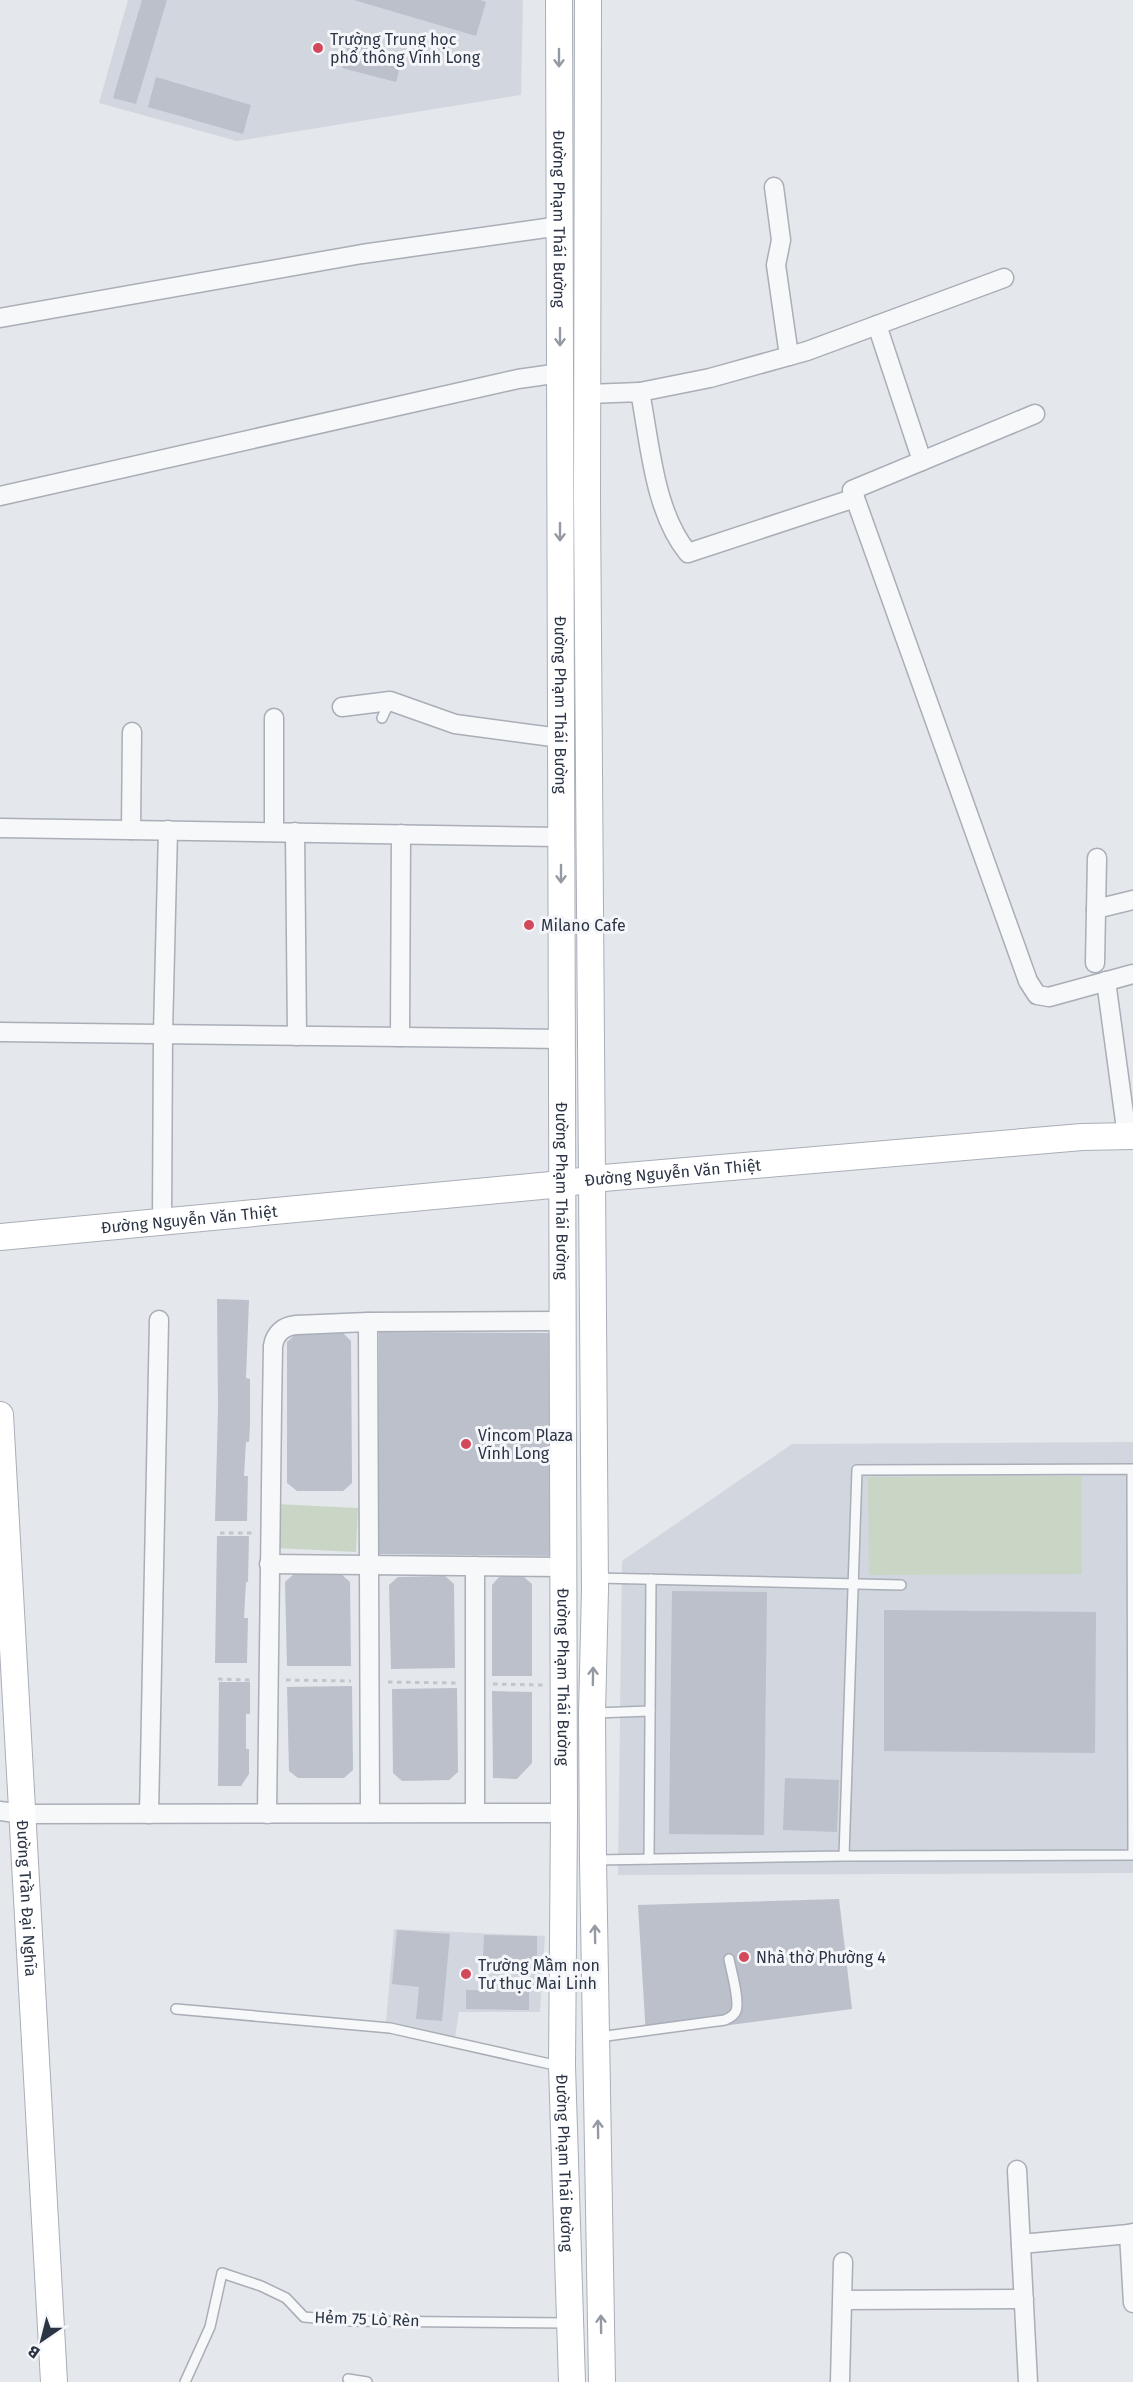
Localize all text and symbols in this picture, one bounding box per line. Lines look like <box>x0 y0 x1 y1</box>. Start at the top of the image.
place label: Trường Trung học phổ thông Vĩnh Long <box>330 30 481 67</box>
marker: Trường Trung học phổ thông Vĩnh Long <box>311 41 325 55</box>
one-way arrow <box>553 48 565 68</box>
street label: Đường Phạm Thái Bường <box>550 130 569 309</box>
one-way arrow <box>554 327 566 347</box>
one-way arrow <box>554 522 566 542</box>
street label: Đường Phạm Thái Bường <box>551 616 571 795</box>
one-way arrow <box>555 864 567 884</box>
place label: Milano Cafe <box>541 916 626 935</box>
marker: Milano Cafe <box>522 918 536 932</box>
street label: Đường Phạm Thái Bường <box>553 1102 572 1281</box>
street label: Đường Nguyễn Văn Thiệt <box>583 1155 762 1190</box>
street label: Đường Nguyễn Văn Thiệt <box>100 1201 278 1237</box>
place label: Vincom Plaza Vĩnh Long <box>478 1426 573 1463</box>
marker: Vincom Plaza Vĩnh Long <box>459 1437 473 1451</box>
street label: Đường Phạm Thái Bường <box>554 1588 573 1767</box>
one-way arrow <box>588 1666 599 1686</box>
street label: Đường Trần Đại Nghĩa <box>13 1819 41 1977</box>
one-way arrow <box>589 1924 600 1944</box>
place label: Nhà thờ Phường 4 <box>756 1948 886 1967</box>
marker: Nhà thờ Phường 4 <box>737 1950 751 1964</box>
place label: Trường Mầm non Tư thục Mai Linh <box>478 1955 600 1993</box>
marker: Trường Mầm non Tư thục Mai Linh <box>459 1967 473 1981</box>
street label: Đường Phạm Thái Bường <box>553 2074 577 2253</box>
one-way arrow <box>592 2119 604 2139</box>
street label: Hẻm 75 Lò Rèn <box>314 2308 420 2330</box>
north arrow <box>12 2310 72 2370</box>
one-way arrow <box>596 2314 607 2334</box>
text: B <box>24 2341 43 2362</box>

